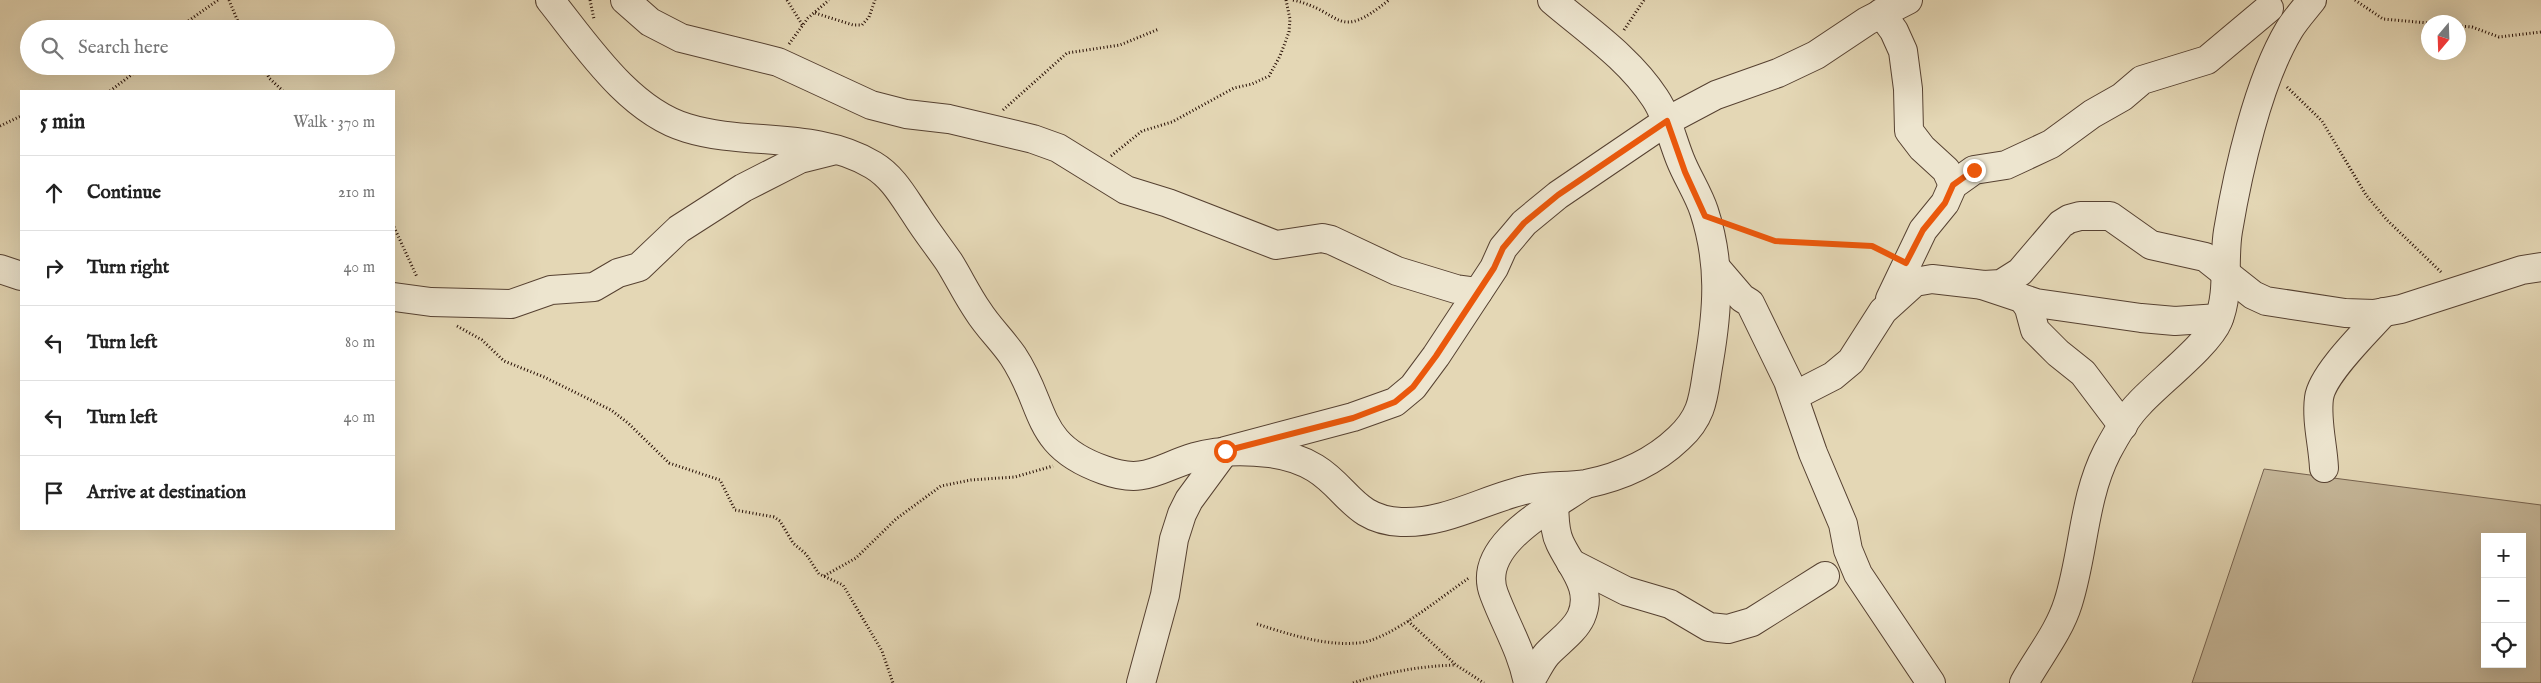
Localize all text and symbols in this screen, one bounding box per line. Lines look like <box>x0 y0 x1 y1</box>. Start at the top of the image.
north arrow <box>2421 15 2466 60</box>
search box <box>20 20 395 75</box>
icon: search <box>38 34 66 62</box>
text: Search here <box>78 36 169 60</box>
text: 5 min <box>40 109 85 136</box>
text: Walk · 370 m <box>293 113 375 133</box>
route end <box>1963 159 1986 182</box>
icon: ahead <box>40 179 68 207</box>
text: Continue <box>87 181 161 205</box>
text: 210 m <box>338 183 375 203</box>
icon: right <box>40 254 68 282</box>
text: Turn right <box>87 256 169 280</box>
text: 40 m <box>343 258 375 278</box>
icon: left <box>40 329 68 357</box>
text: Turn left <box>87 331 158 355</box>
text: 80 m <box>345 333 375 353</box>
icon: left <box>40 404 68 432</box>
text: Turn left <box>87 406 158 430</box>
text: 40 m <box>343 408 375 428</box>
route start <box>1214 440 1237 463</box>
icon: arrive <box>40 479 68 507</box>
text: Arrive at destination <box>87 481 246 505</box>
map controls <box>2481 533 2526 668</box>
button: + <box>2481 533 2526 578</box>
button: − <box>2481 578 2526 623</box>
button: locate <box>2481 623 2526 668</box>

